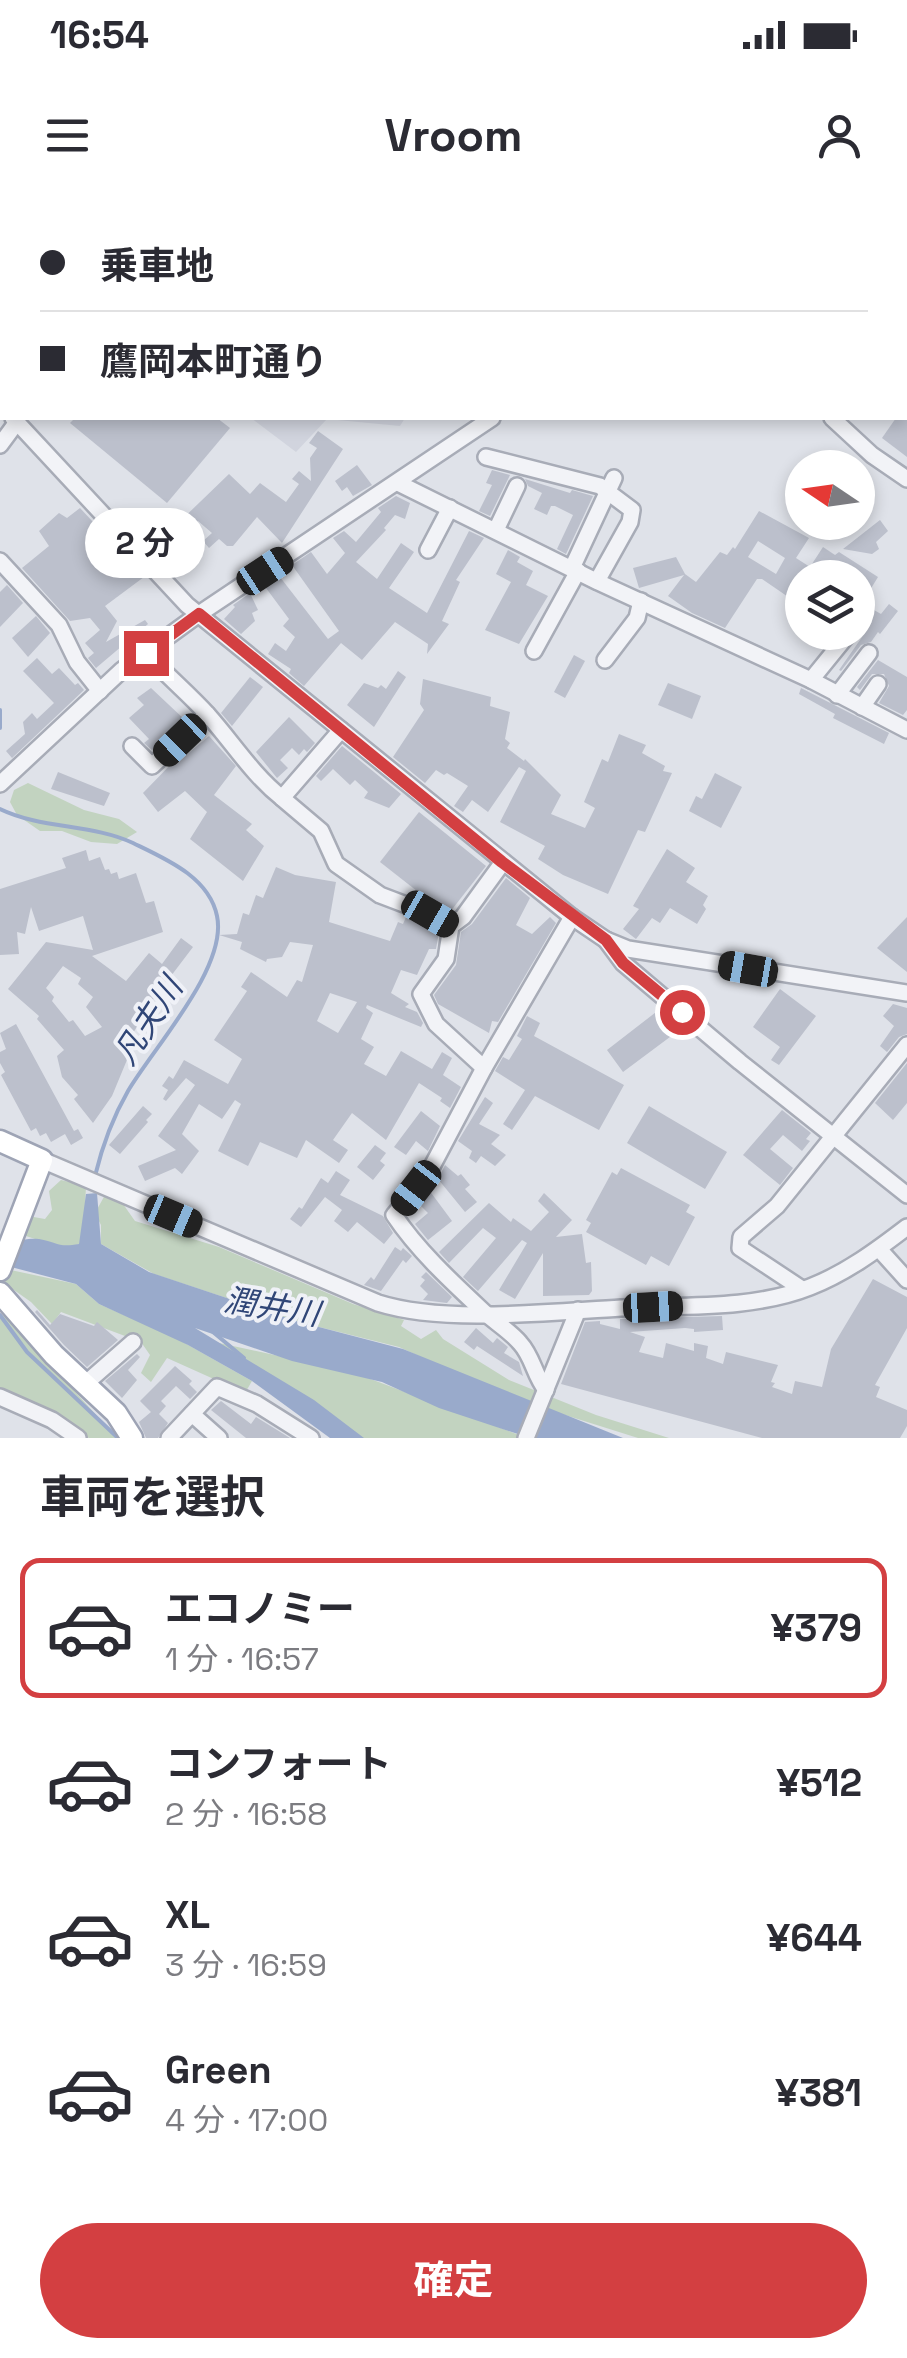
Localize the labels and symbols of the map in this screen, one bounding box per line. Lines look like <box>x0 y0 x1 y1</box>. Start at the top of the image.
north arrow <box>785 450 875 540</box>
callout: 2 分 <box>86 508 206 578</box>
car <box>232 542 298 600</box>
route end <box>124 631 169 676</box>
car <box>148 708 212 772</box>
car <box>397 886 463 942</box>
car <box>716 949 780 989</box>
water label: 凡夫川 <box>105 967 193 1072</box>
route start <box>660 990 705 1035</box>
car <box>386 1155 446 1221</box>
car <box>140 1190 206 1242</box>
water label: 潤井川 <box>221 1280 325 1335</box>
car <box>622 1290 684 1324</box>

